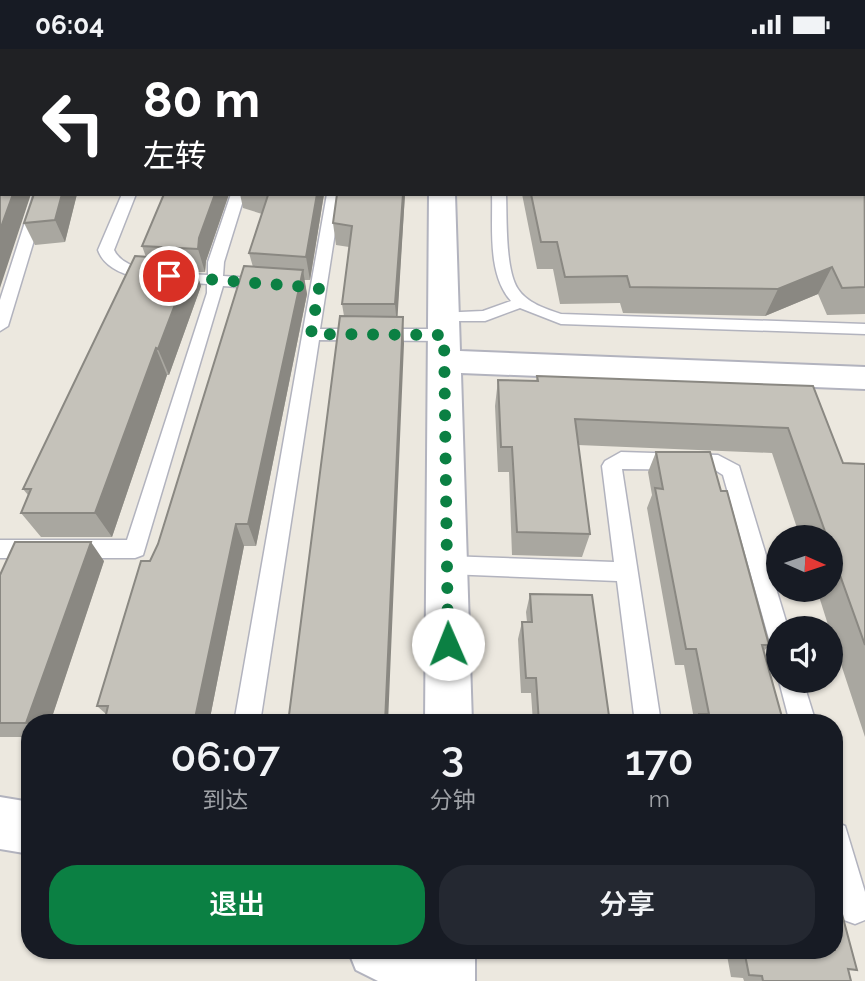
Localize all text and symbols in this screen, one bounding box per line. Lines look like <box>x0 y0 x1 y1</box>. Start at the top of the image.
text: 06:04 <box>35 10 104 40</box>
text: 80 m <box>143 71 260 128</box>
icon: left <box>28 77 119 168</box>
text: 左转 <box>143 137 207 174</box>
pin <box>139 246 199 306</box>
icon: arrive <box>150 257 188 295</box>
north arrow <box>766 525 844 602</box>
map controls <box>766 525 843 693</box>
position arrow <box>411 607 485 681</box>
button: sound <box>766 616 843 693</box>
text: 06:07 <box>170 732 280 781</box>
text: 3 <box>441 732 464 781</box>
text: 170 <box>625 736 694 785</box>
text: m <box>649 785 670 812</box>
text: 到达 <box>202 786 248 813</box>
text: 分钟 <box>429 786 475 813</box>
button: 退出 <box>49 865 425 945</box>
button: 分享 <box>439 865 815 945</box>

